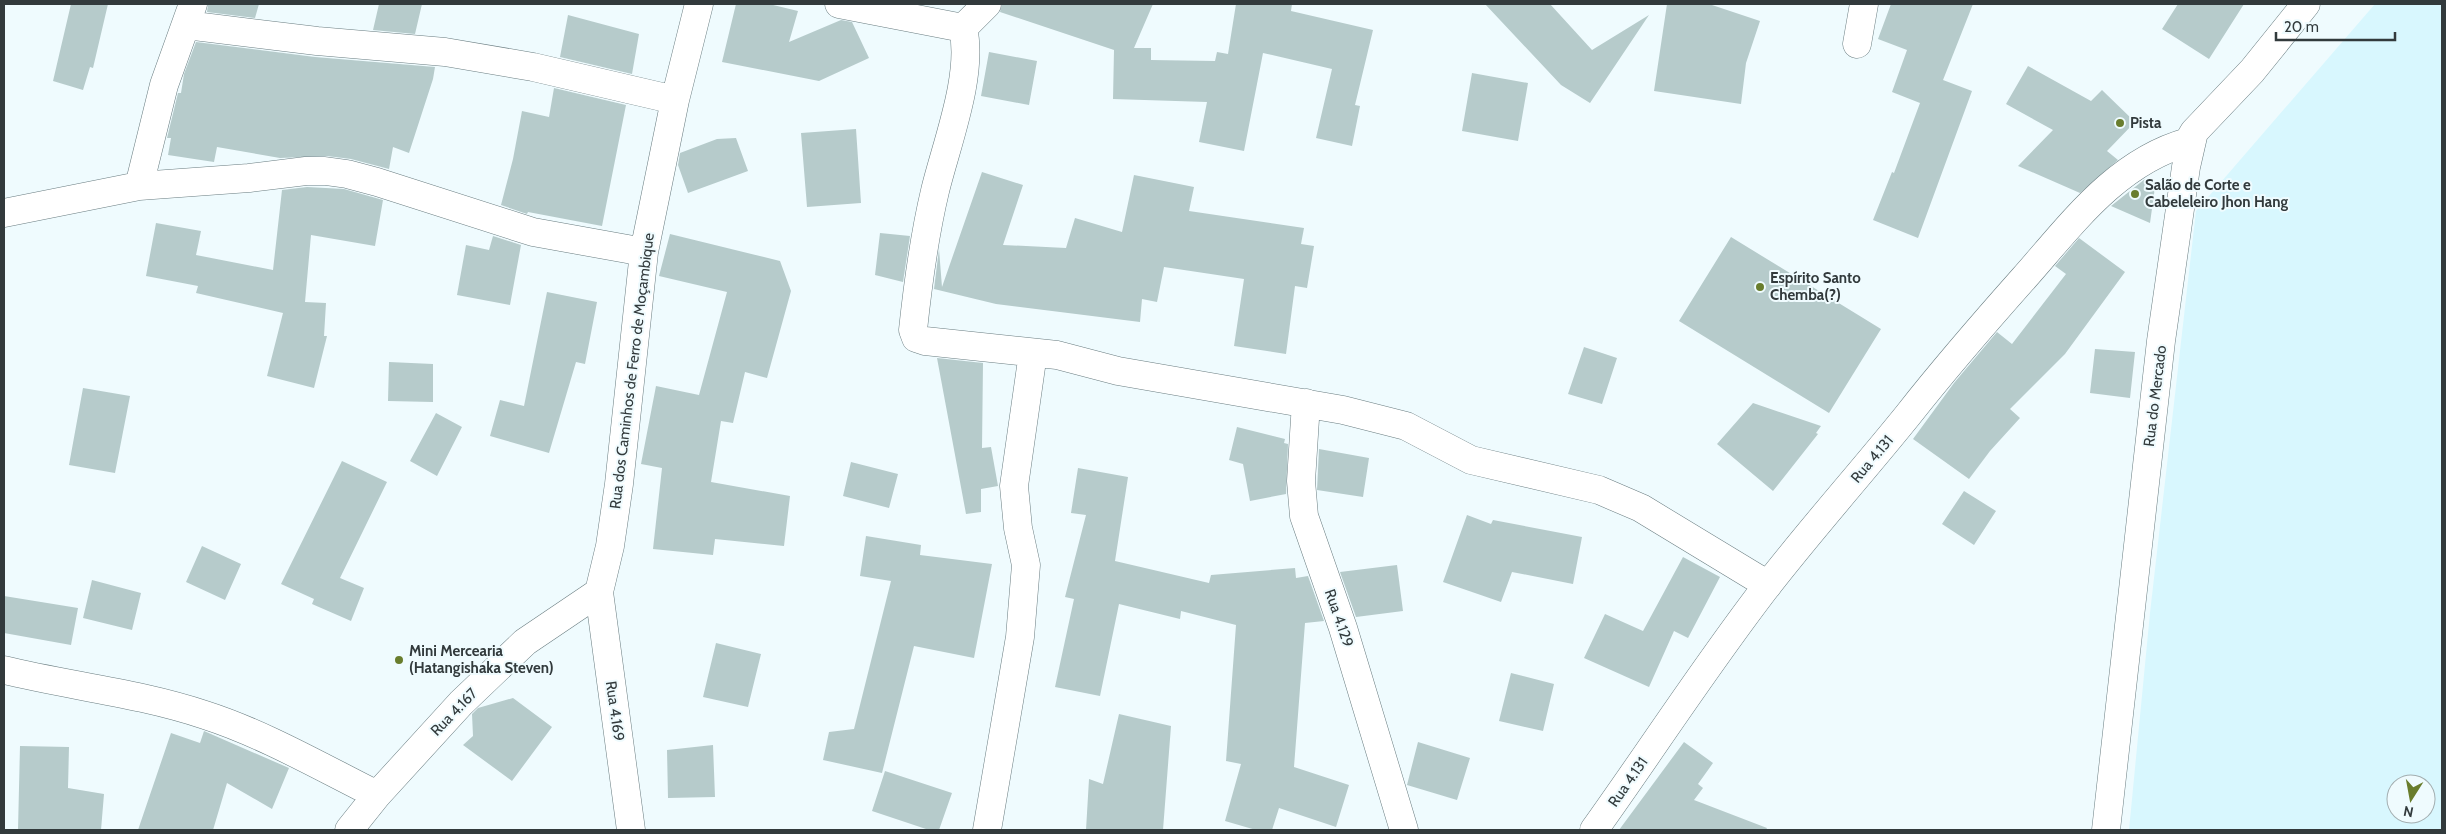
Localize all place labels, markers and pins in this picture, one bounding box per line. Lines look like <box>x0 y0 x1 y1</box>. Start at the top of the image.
place label: Pista <box>2130 114 2162 132</box>
marker: Pista <box>2114 117 2126 129</box>
place label: Salão de Corte e Cabeleleiro Jhon Hang <box>2145 176 2289 211</box>
marker: Salão de Corte e Cabeleleiro Jhon Hang <box>2129 188 2141 200</box>
place label: Espírito Santo Chemba(?) <box>1770 269 1861 304</box>
marker: Espírito Santo Chemba(?) <box>1754 281 1766 293</box>
place label: Mini Mercearia (Hatangishaka Steven) <box>409 642 554 677</box>
marker: Mini Mercearia (Hatangishaka Steven) <box>393 654 405 666</box>

